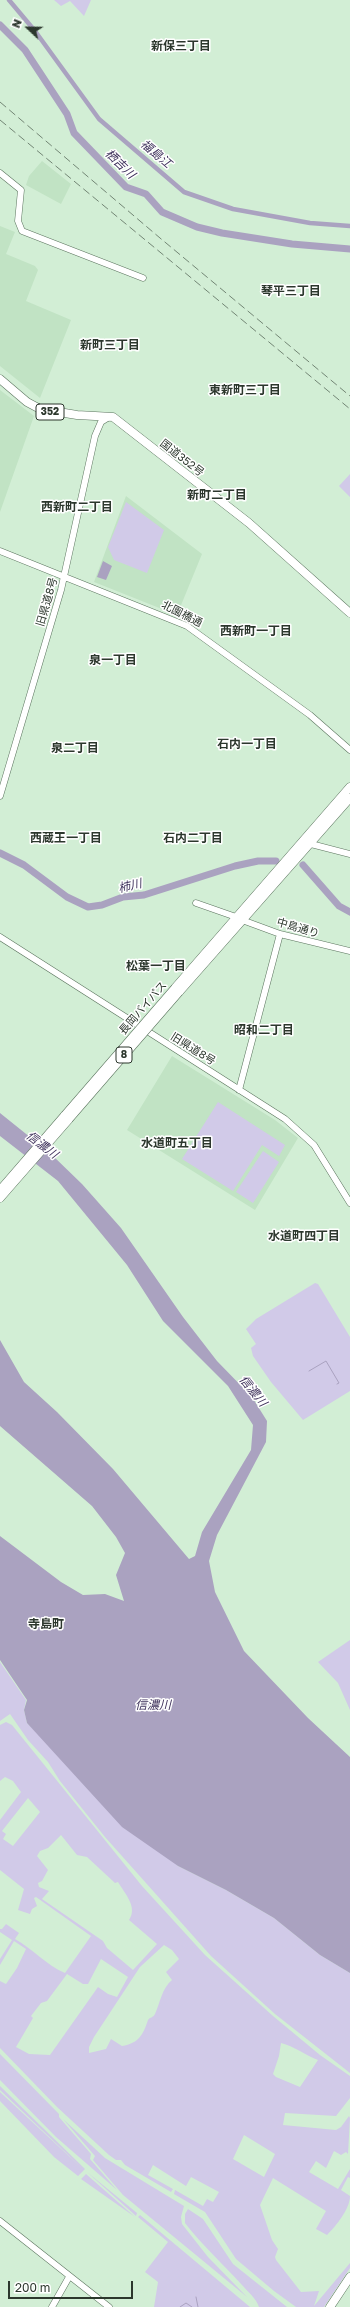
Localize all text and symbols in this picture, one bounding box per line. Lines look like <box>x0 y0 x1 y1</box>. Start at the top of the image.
north arrow <box>8 8 48 48</box>
text: N <box>9 17 24 30</box>
district label: 新保三丁目 <box>151 39 211 53</box>
water label: 福島江 <box>138 137 174 171</box>
water label: 栖吉川 <box>102 146 138 182</box>
district label: 琴平三丁目 <box>261 284 321 298</box>
district label: 新町三丁目 <box>80 338 140 352</box>
district label: 東新町三丁目 <box>209 383 281 397</box>
road number: 352 <box>36 404 64 420</box>
street label: 国道352号 <box>157 437 207 479</box>
district label: 新町二丁目 <box>187 488 247 502</box>
district label: 西新町二丁目 <box>41 500 113 514</box>
street label: 旧県道8号 <box>34 576 60 628</box>
street label: 北園橋通 <box>159 598 205 630</box>
district label: 西新町一丁目 <box>220 624 292 638</box>
district label: 泉一丁目 <box>89 653 137 667</box>
district label: 石内一丁目 <box>217 737 277 751</box>
district label: 泉二丁目 <box>51 741 99 755</box>
district label: 西蔵王一丁目 <box>30 831 102 845</box>
district label: 石内二丁目 <box>163 831 223 845</box>
water label: 柿川 <box>117 876 143 896</box>
street label: 中島通り <box>275 916 321 940</box>
district label: 松葉一丁目 <box>126 959 186 973</box>
street label: 長岡バイパス <box>116 979 170 1037</box>
district label: 昭和二丁目 <box>234 1023 294 1037</box>
street label: 旧県道8号 <box>168 1030 218 1068</box>
road number: 8 <box>116 1047 132 1063</box>
water label: 信濃川 <box>23 1128 61 1162</box>
district label: 水道町五丁目 <box>141 1136 213 1150</box>
district label: 水道町四丁目 <box>268 1229 340 1243</box>
water label: 信濃川 <box>236 1372 270 1410</box>
district label: 寺島町 <box>28 1617 64 1631</box>
water label: 信濃川 <box>135 1698 171 1712</box>
scale bar <box>10 2273 135 2299</box>
text: 200 m <box>15 2280 50 2295</box>

